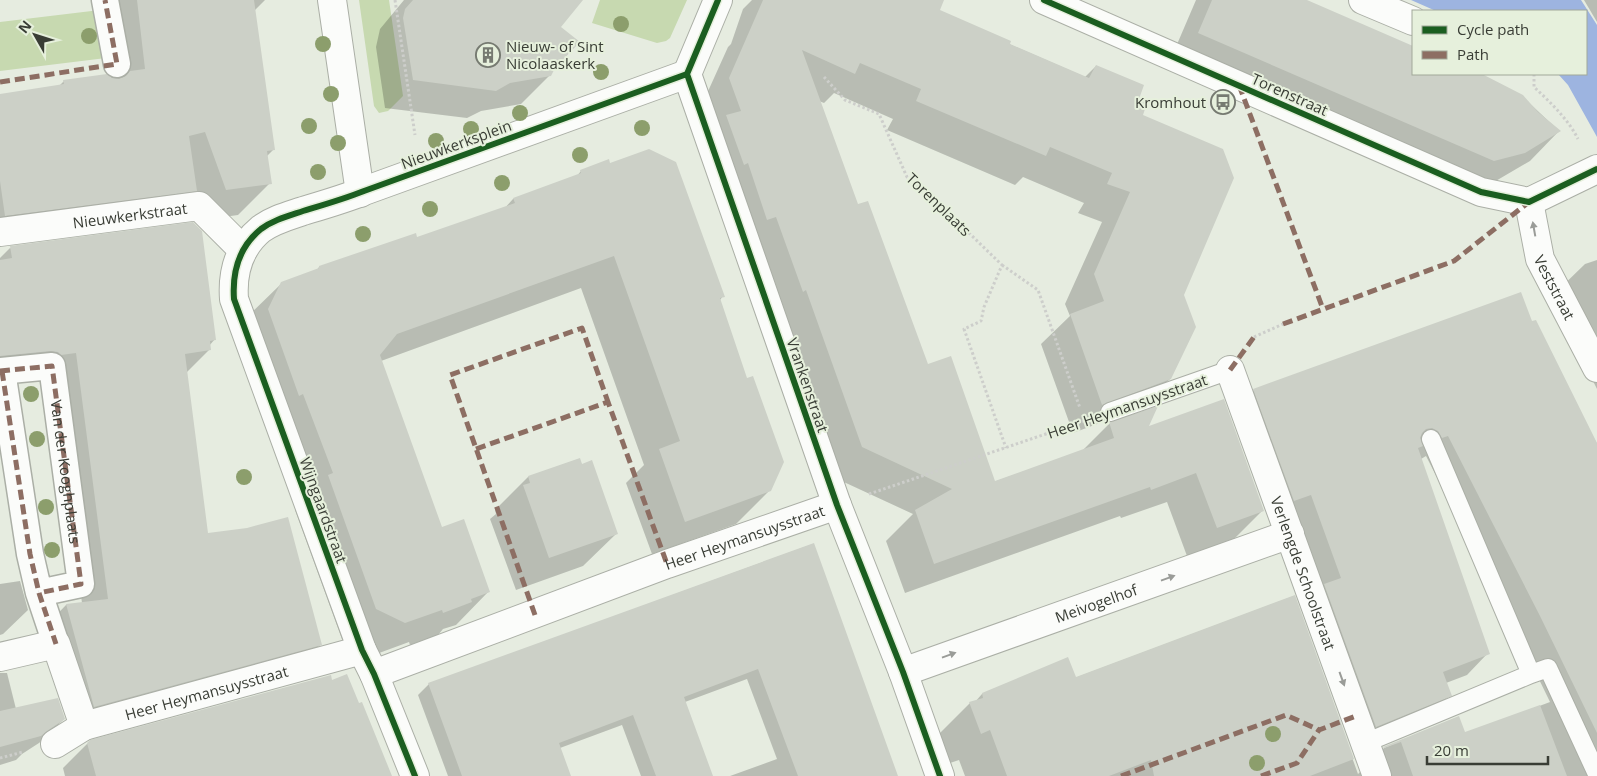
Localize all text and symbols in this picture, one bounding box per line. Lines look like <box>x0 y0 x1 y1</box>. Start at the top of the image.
north arrow <box>10 10 60 60</box>
legend <box>1412 10 1587 75</box>
text: N <box>14 16 35 37</box>
text: Cycle path <box>1457 19 1529 39</box>
place label: Nieuw- of Sint Nicolaaskerk <box>506 36 604 73</box>
building icon: Nieuw- of Sint Nicolaaskerk <box>475 42 501 68</box>
text: Path <box>1457 44 1489 64</box>
street label: Torenstraat <box>1249 68 1331 120</box>
bus stop icon: Kromhout <box>1210 89 1236 115</box>
place label: Kromhout <box>1135 92 1206 112</box>
street label: Nieuwkerksplein <box>398 115 514 173</box>
street label: Torenplaats <box>902 168 976 240</box>
street label: Nieuwkerkstraat <box>71 198 188 232</box>
one-way arrow <box>1530 220 1538 236</box>
street label: Veststraat <box>1530 251 1580 323</box>
street label: Vrankenstraat <box>782 335 834 435</box>
street label: Heer Heymansuysstraat <box>1044 369 1210 443</box>
street label: Van der Kooghplaats <box>47 399 86 545</box>
street label: Wijngaardstraat <box>296 454 352 566</box>
street label: Verlengde Schoolstraat <box>1267 494 1340 653</box>
street label: Heer Heymansuysstraat <box>662 500 827 574</box>
one-way arrow <box>1161 573 1176 581</box>
street label: Meivogelhof <box>1052 579 1141 627</box>
one-way arrow <box>941 651 956 658</box>
street label: Heer Heymansuysstraat <box>123 661 290 724</box>
one-way arrow <box>1338 672 1346 687</box>
scale bar <box>1427 734 1548 766</box>
text: 20 m <box>1434 740 1469 760</box>

